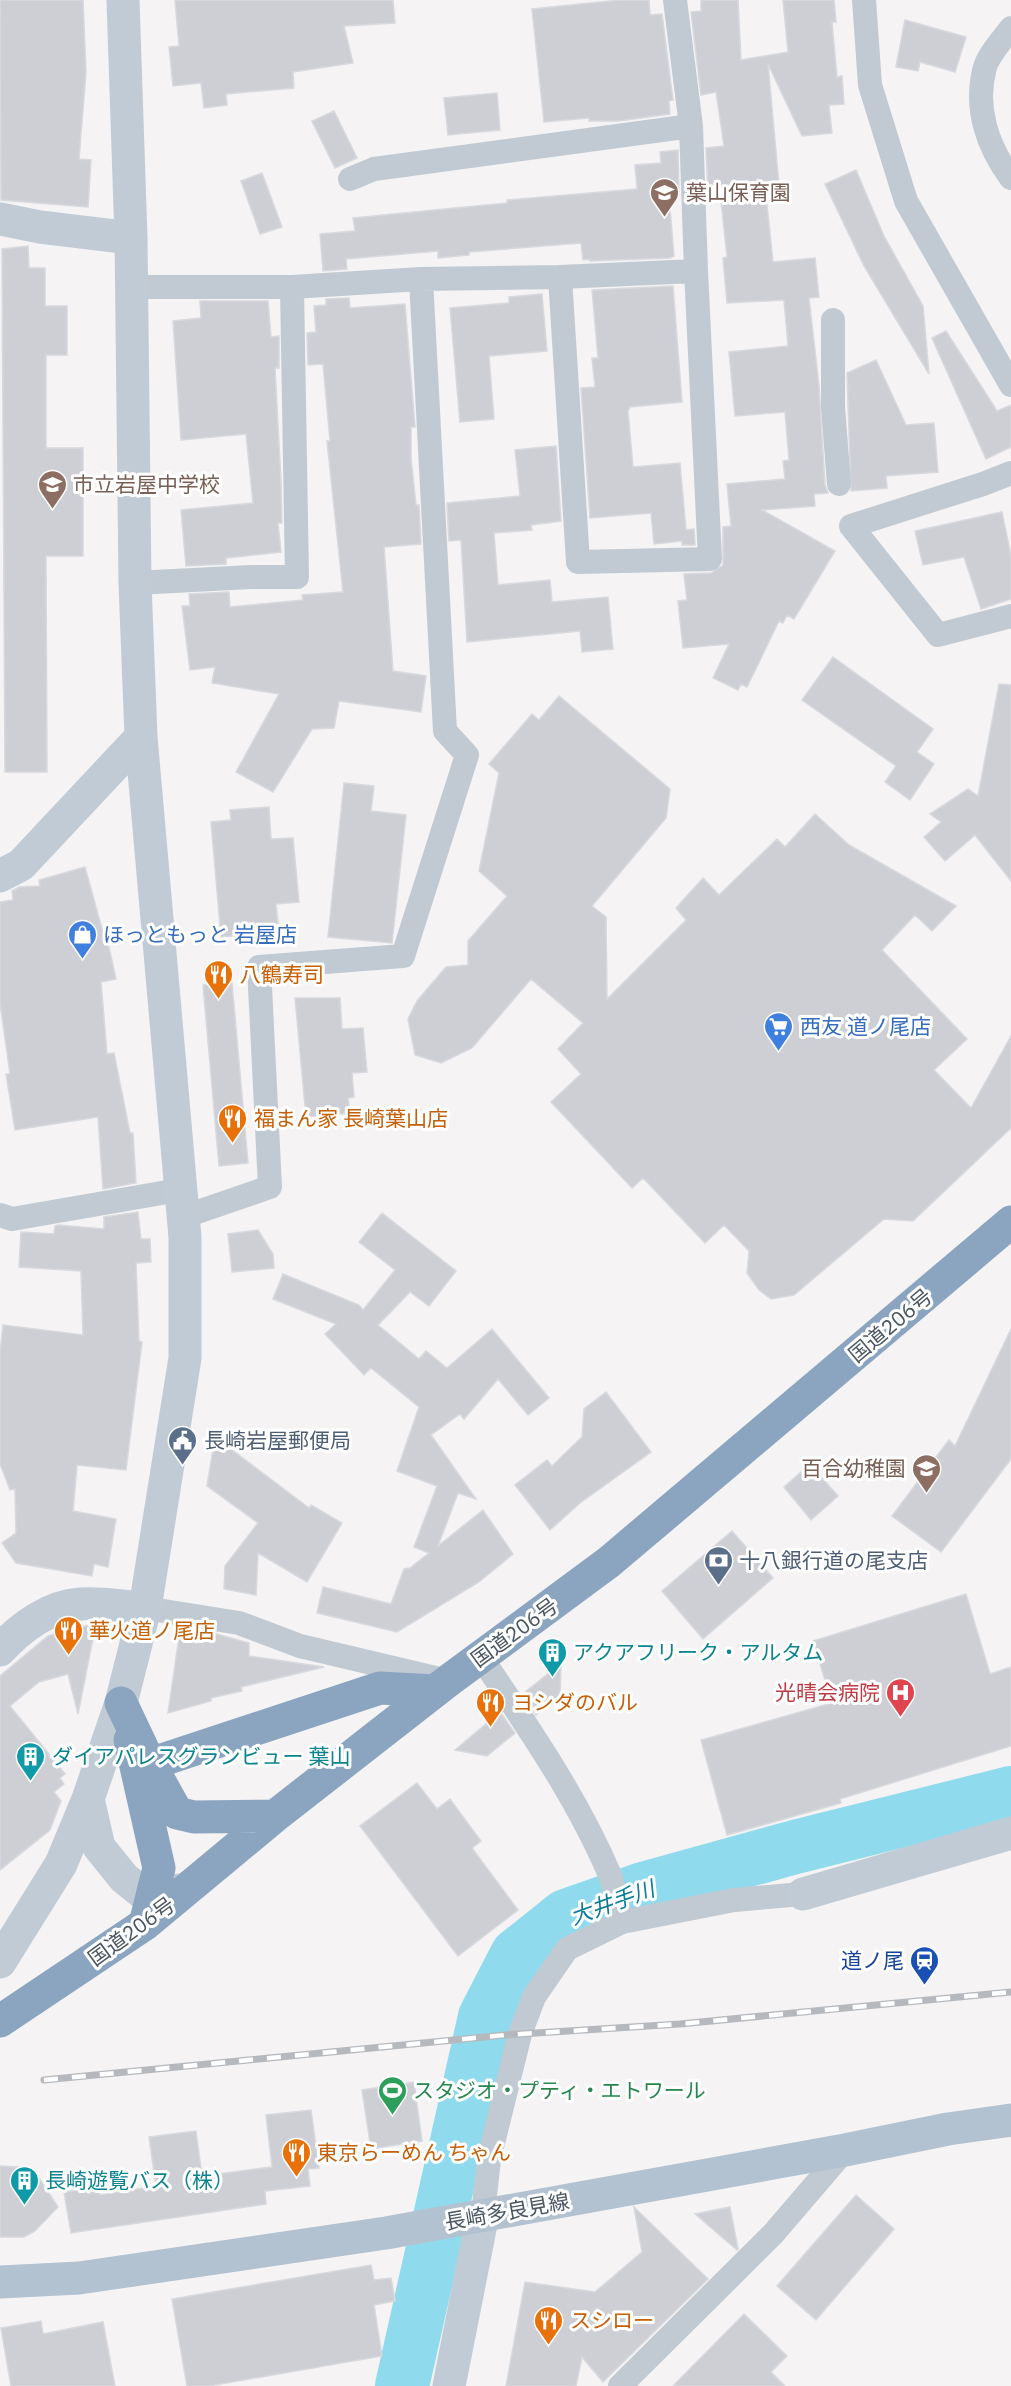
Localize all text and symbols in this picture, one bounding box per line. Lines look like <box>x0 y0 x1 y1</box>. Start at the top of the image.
school or university icon: 葉山保育園 <box>649 176 681 218</box>
place label: 葉山保育園 <box>686 178 791 206</box>
school or university icon: 市立岩屋中学校 <box>36 468 68 510</box>
place label: 市立岩屋中学校 <box>73 470 220 498</box>
shop icon: ほっともっと 岩屋店 <box>66 918 98 960</box>
place label: ほっともっと 岩屋店 <box>103 920 297 948</box>
restaurant icon: 八鶴寿司 <box>203 958 235 1000</box>
place label: 八鶴寿司 <box>240 960 324 988</box>
supermarket icon: 西友 道ノ尾店 <box>763 1010 795 1052</box>
place label: 西友 道ノ尾店 <box>800 1012 931 1040</box>
restaurant icon: 福まん家 長崎葉山店 <box>217 1102 249 1144</box>
place label: 福まん家 長崎葉山店 <box>254 1104 448 1132</box>
street label: 国道206号 <box>842 1282 938 1368</box>
public building icon: 長崎岩屋郵便局 <box>167 1424 199 1466</box>
place label: 長崎岩屋郵便局 <box>204 1426 351 1454</box>
school or university icon: 百合幼稚園 <box>911 1452 943 1494</box>
place label: 百合幼稚園 <box>801 1454 906 1482</box>
bank icon: 十八銀行道の尾支店 <box>702 1544 734 1586</box>
place label: 十八銀行道の尾支店 <box>739 1546 928 1574</box>
street label: 国道206号 <box>465 1591 563 1673</box>
restaurant icon: 華火道ノ尾店 <box>52 1614 84 1656</box>
place label: 華火道ノ尾店 <box>89 1616 215 1644</box>
building icon: アクアフリーク・アルタム <box>536 1636 568 1678</box>
place label: アクアフリーク・アルタム <box>573 1638 823 1666</box>
hospital icon: 光晴会病院 <box>885 1676 917 1718</box>
place label: 光晴会病院 <box>775 1678 880 1706</box>
restaurant icon: ヨシダのバル <box>475 1686 507 1728</box>
place label: ヨシダのバル <box>512 1688 638 1716</box>
building icon: ダイアパレスグランビュー 葉山 <box>15 1740 47 1782</box>
place label: ダイアパレスグランビュー 葉山 <box>52 1742 351 1770</box>
water label: 大井手川 <box>566 1873 660 1931</box>
street label: 国道206号 <box>82 1890 180 1972</box>
station icon: 道ノ尾 <box>909 1944 941 1986</box>
place label: 道ノ尾 <box>841 1946 904 1974</box>
sports icon: スタジオ・プティ・エトワール <box>376 2074 408 2116</box>
place label: スタジオ・プティ・エトワール <box>413 2076 706 2104</box>
restaurant icon: 東京らーめん ちゃん <box>280 2136 312 2178</box>
place label: 東京らーめん ちゃん <box>317 2138 511 2166</box>
building icon: 長崎遊覧バス（株） <box>8 2164 40 2206</box>
place label: 長崎遊覧バス（株） <box>45 2166 234 2194</box>
street label: 長崎多良見線 <box>443 2186 571 2236</box>
restaurant icon: スシロー <box>533 2304 565 2346</box>
place label: スシロー <box>570 2306 654 2334</box>

